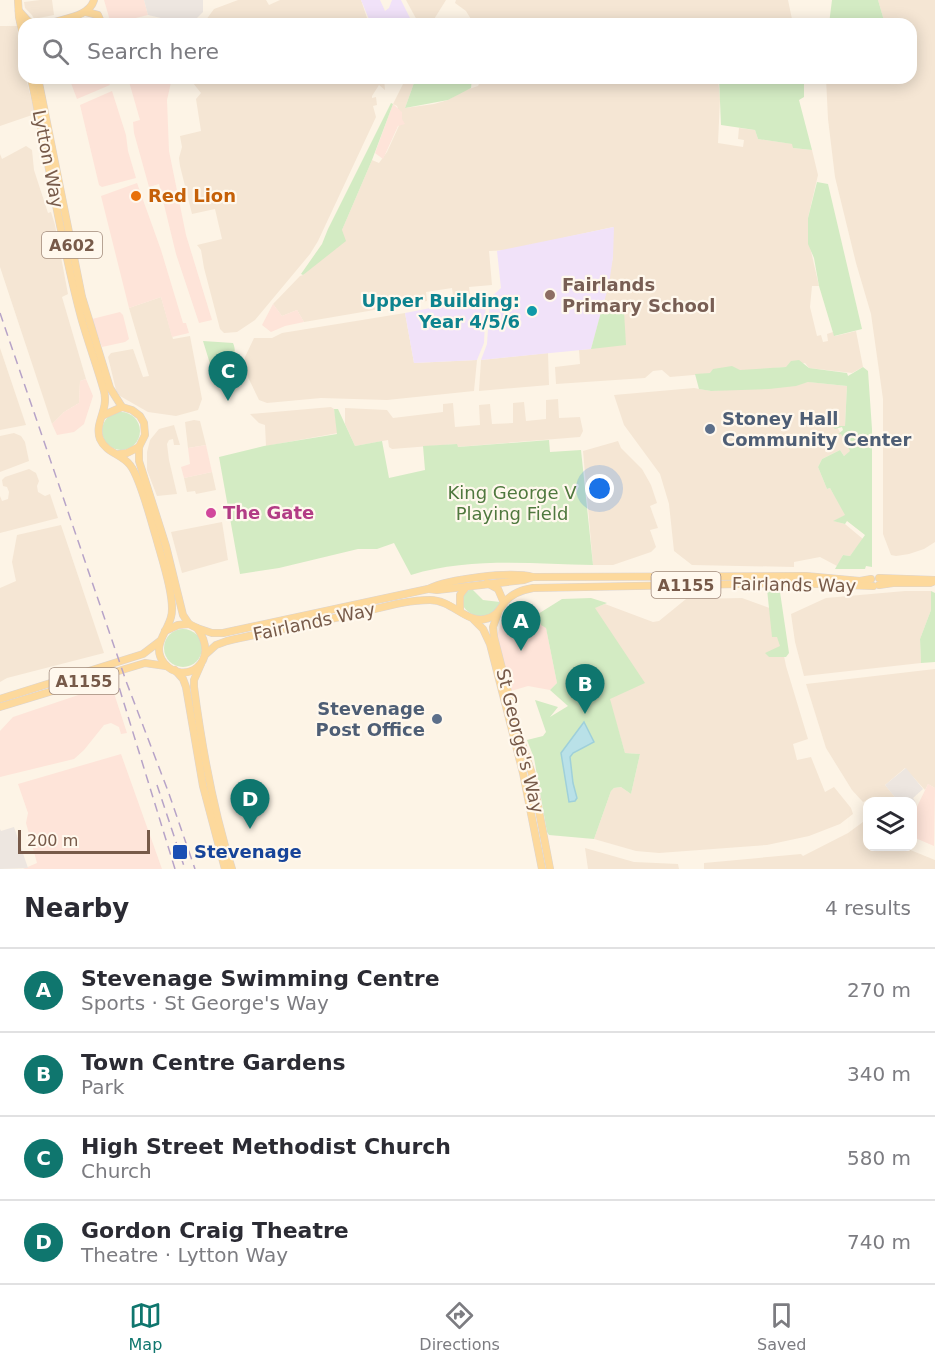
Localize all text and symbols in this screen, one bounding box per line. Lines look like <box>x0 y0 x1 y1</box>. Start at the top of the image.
search box <box>18 18 917 84</box>
icon: search <box>39 35 72 68</box>
text: Search here <box>87 39 219 64</box>
street label: Lytton Way <box>29 108 68 210</box>
place label: Red Lion <box>148 185 236 206</box>
marker: Red Lion <box>129 189 143 203</box>
road number: A602 <box>42 232 102 258</box>
place label: Fairlands Primary School <box>562 274 715 316</box>
marker: Fairlands Primary School <box>543 288 557 302</box>
place label: Upper Building: Year 4/5/6 <box>361 290 520 332</box>
marker: Upper Building: Year 4/5/6 <box>525 304 539 318</box>
pin: C <box>208 352 248 401</box>
place label: Stoney Hall Community Center <box>722 408 912 450</box>
marker: Stoney Hall Community Center <box>703 422 717 436</box>
your location <box>585 474 614 503</box>
park label: King George V Playing Field <box>447 482 577 524</box>
place label: The Gate <box>223 502 314 523</box>
marker: The Gate <box>204 506 218 520</box>
road number: A1155 <box>652 572 720 598</box>
street label: Fairlands Way <box>732 573 857 596</box>
street label: Fairlands Way <box>251 598 377 645</box>
pin: A <box>502 602 540 651</box>
pin: B <box>566 664 604 714</box>
street label: St George's Way <box>492 666 549 816</box>
road number: A1155 <box>50 668 118 694</box>
place label: Stevenage Post Office <box>316 698 425 740</box>
marker: Stevenage Post Office <box>430 712 444 726</box>
pin: D <box>230 780 270 829</box>
map controls <box>863 797 917 851</box>
button: layers <box>863 797 917 851</box>
scale bar <box>18 827 150 854</box>
text: 200 m <box>27 831 78 850</box>
place label: Stevenage <box>194 841 302 862</box>
marker: Stevenage <box>171 843 189 861</box>
text: Nearby <box>24 893 129 923</box>
text: 4 results <box>825 896 911 920</box>
text: Stevenage Swimming Centre <box>81 966 440 991</box>
text: A <box>36 978 51 1002</box>
text: 270 m <box>847 978 911 1002</box>
text: Sports · St George's Way <box>81 991 329 1015</box>
text: Town Centre Gardens <box>81 1050 346 1075</box>
text: B <box>36 1062 51 1086</box>
text: 340 m <box>847 1062 911 1086</box>
text: Park <box>81 1075 124 1099</box>
text: High Street Methodist Church <box>81 1134 451 1159</box>
text: C <box>36 1146 51 1170</box>
text: 580 m <box>847 1146 911 1170</box>
text: Church <box>81 1159 152 1183</box>
text: Gordon Craig Theatre <box>81 1218 349 1243</box>
text: D <box>35 1230 52 1254</box>
text: 740 m <box>847 1230 911 1254</box>
text: Theatre · Lytton Way <box>81 1243 288 1267</box>
tab: Map <box>129 1299 162 1354</box>
tab: Directions <box>419 1299 500 1354</box>
tab: Saved <box>757 1299 806 1354</box>

